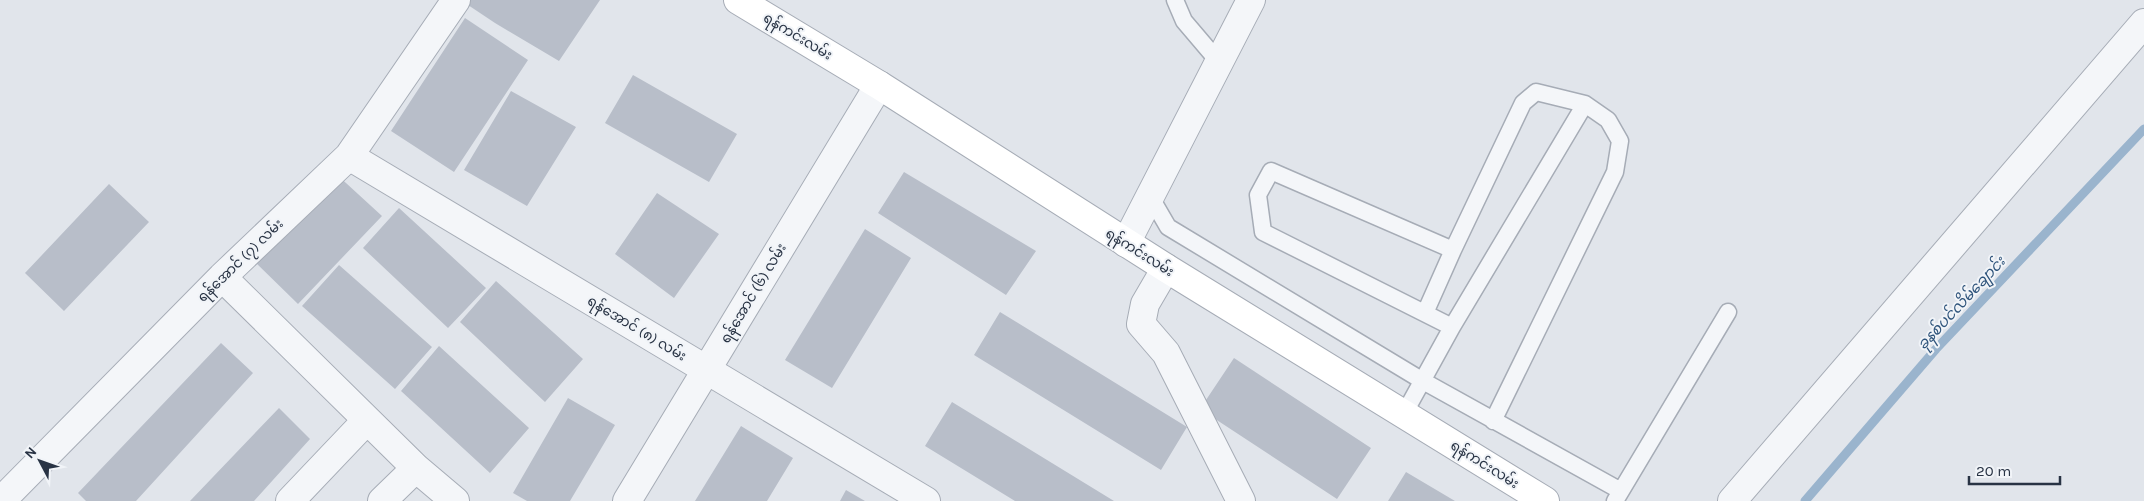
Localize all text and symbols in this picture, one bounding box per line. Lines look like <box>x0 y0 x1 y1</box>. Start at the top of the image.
street label: ရန်ကင်းလမ်း <box>759 7 836 66</box>
street label: ရန်အောင် (၇) လမ်း <box>193 214 289 308</box>
street label: ရန်ကင်းလမ်း <box>1101 223 1178 283</box>
street label: ရန်အောင် (၆) လမ်း <box>715 239 793 348</box>
water label: ခုနစ်ပင်လိမ်ချောင်း <box>1912 251 2011 355</box>
street label: ရန်အောင် (၈) လမ်း <box>583 290 690 367</box>
street label: ရန်ကင်းလမ်း <box>1446 435 1523 495</box>
north arrow <box>15 436 65 486</box>
text: N <box>21 443 40 462</box>
scale bar <box>1969 454 2060 486</box>
text: 20 m <box>1976 462 2011 480</box>

